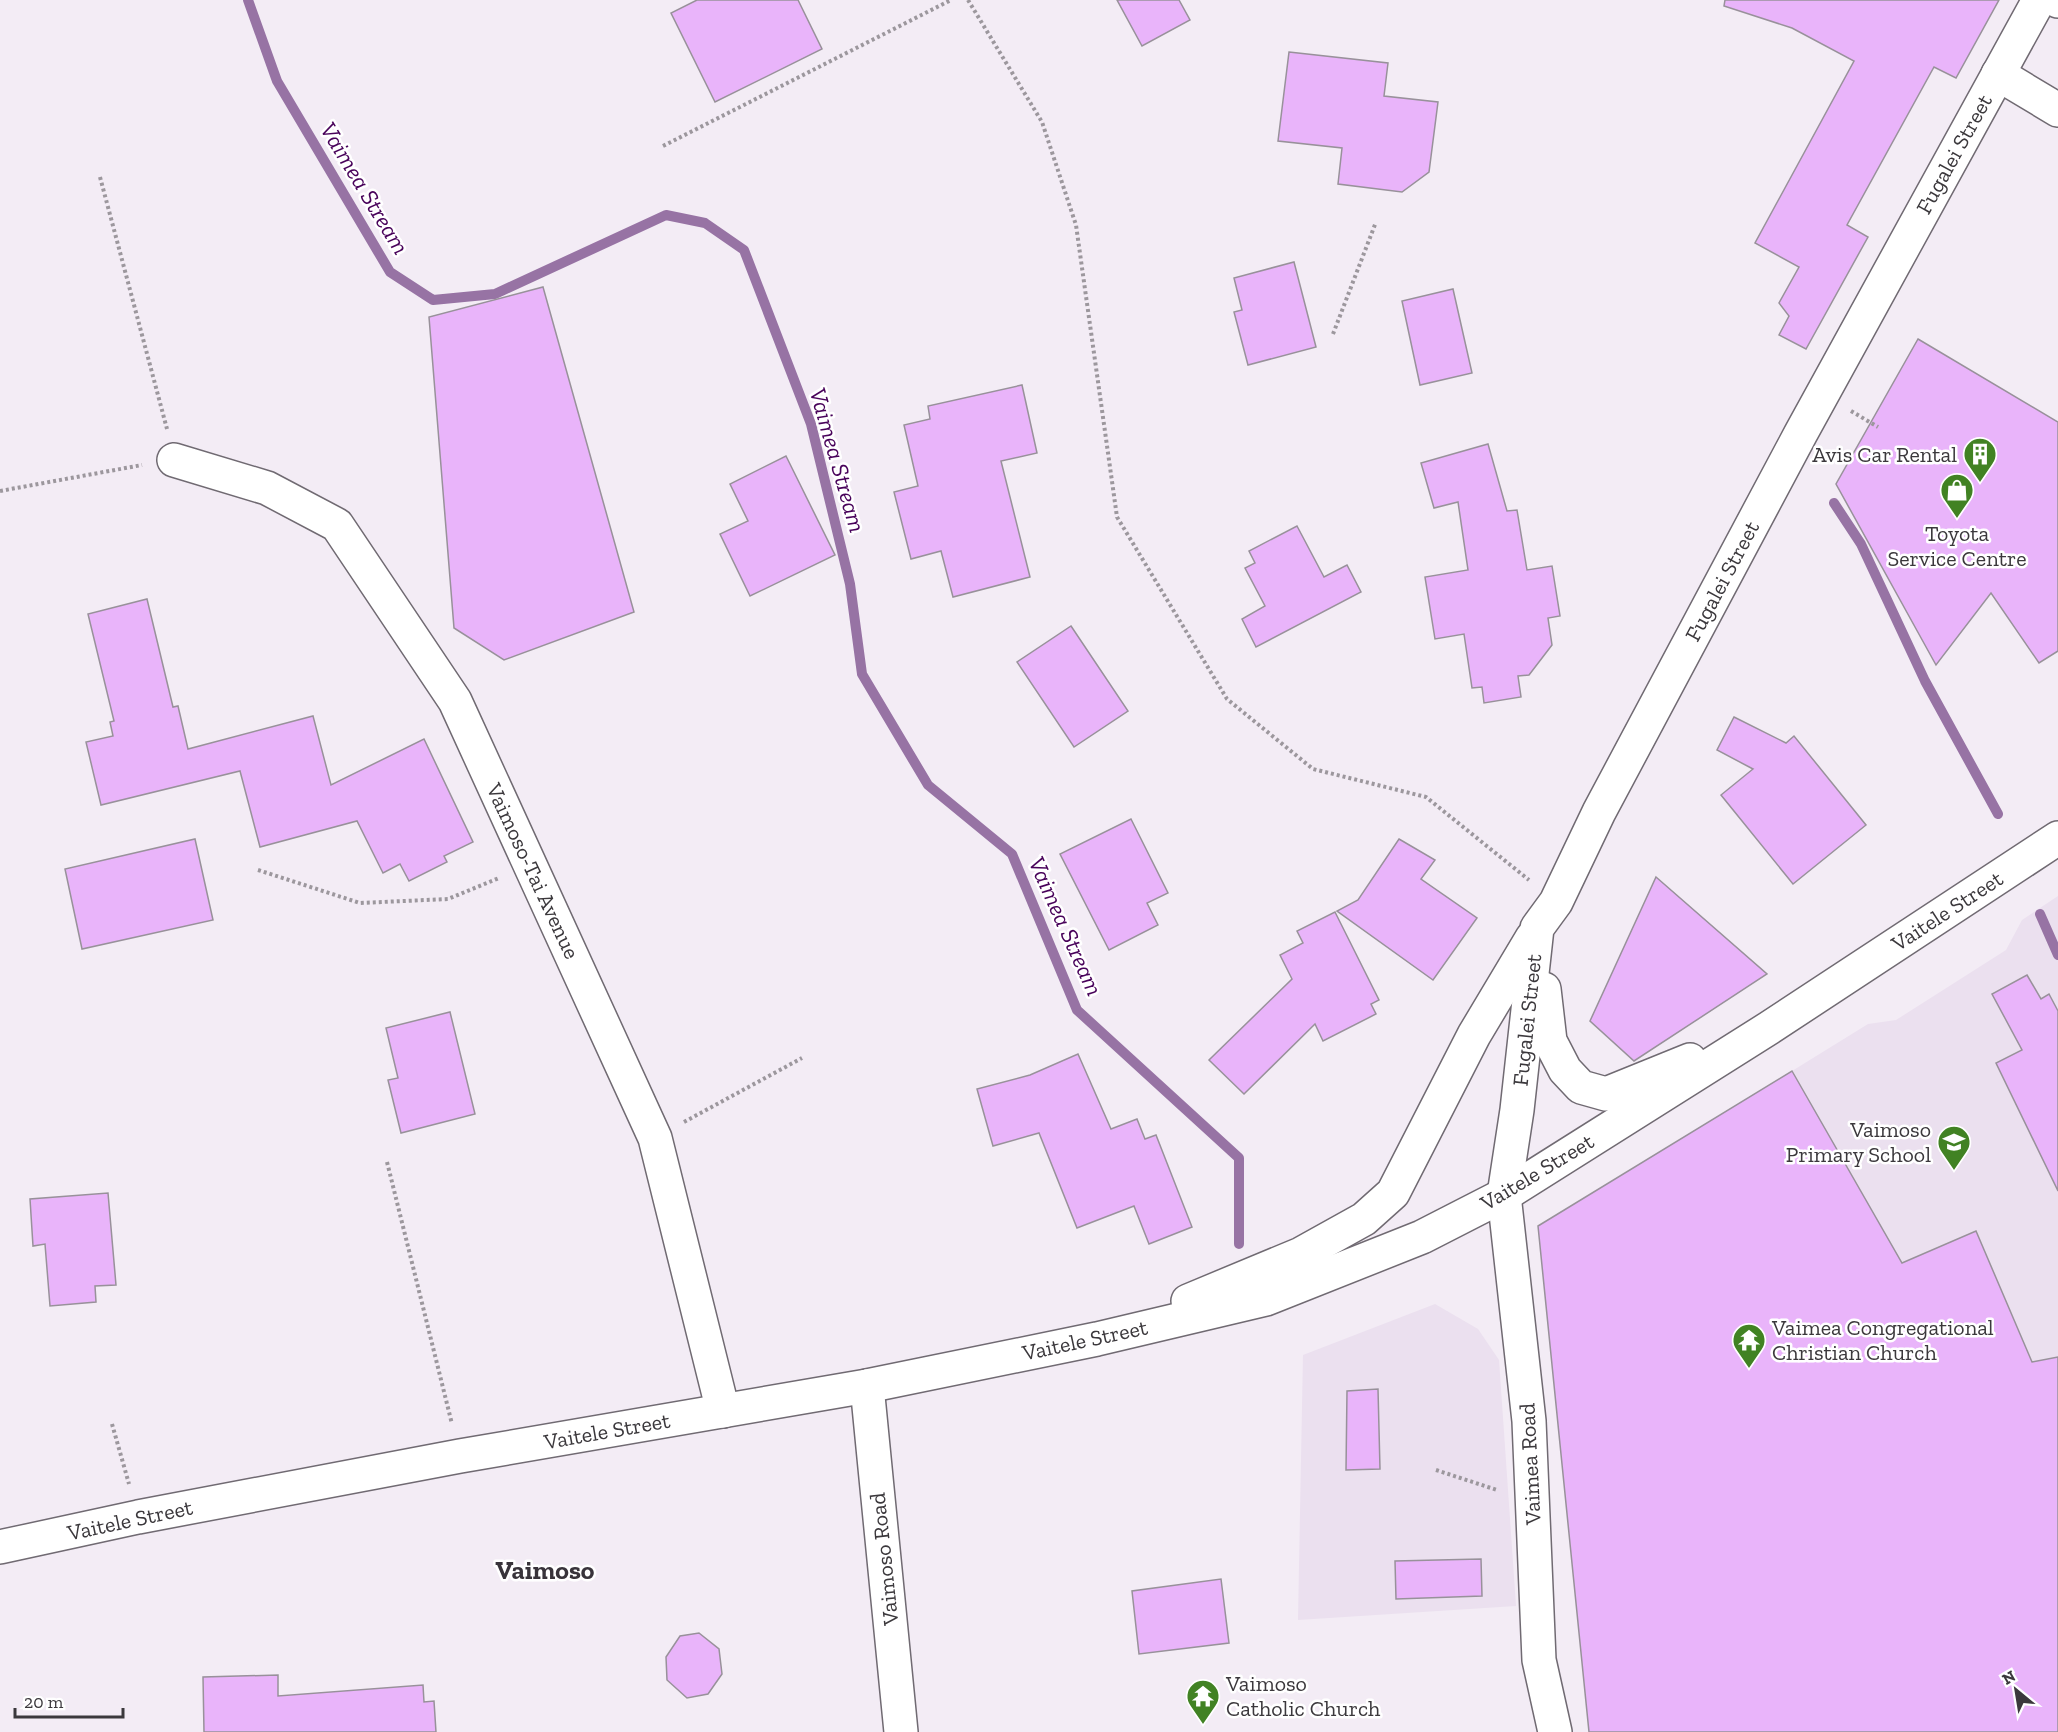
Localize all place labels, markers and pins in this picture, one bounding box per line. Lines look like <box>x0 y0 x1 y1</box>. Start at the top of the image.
building icon: Avis Car Rental <box>1962 436 1998 483</box>
place label: Avis Car Rental <box>1812 441 1957 468</box>
shop icon: Toyota Service Centre <box>1939 472 1975 519</box>
place label: Toyota Service Centre <box>1887 520 2027 572</box>
place label: Vaimoso Primary School <box>1786 1116 1931 1168</box>
school or university icon: Vaimoso Primary School <box>1936 1124 1972 1171</box>
place label: Vaimea Congregational Christian Church <box>1771 1314 1994 1366</box>
temple icon: Vaimea Congregational Christian Church <box>1731 1322 1767 1369</box>
place label: Vaimoso Catholic Church <box>1225 1670 1381 1722</box>
temple icon: Vaimoso Catholic Church <box>1185 1678 1221 1725</box>

